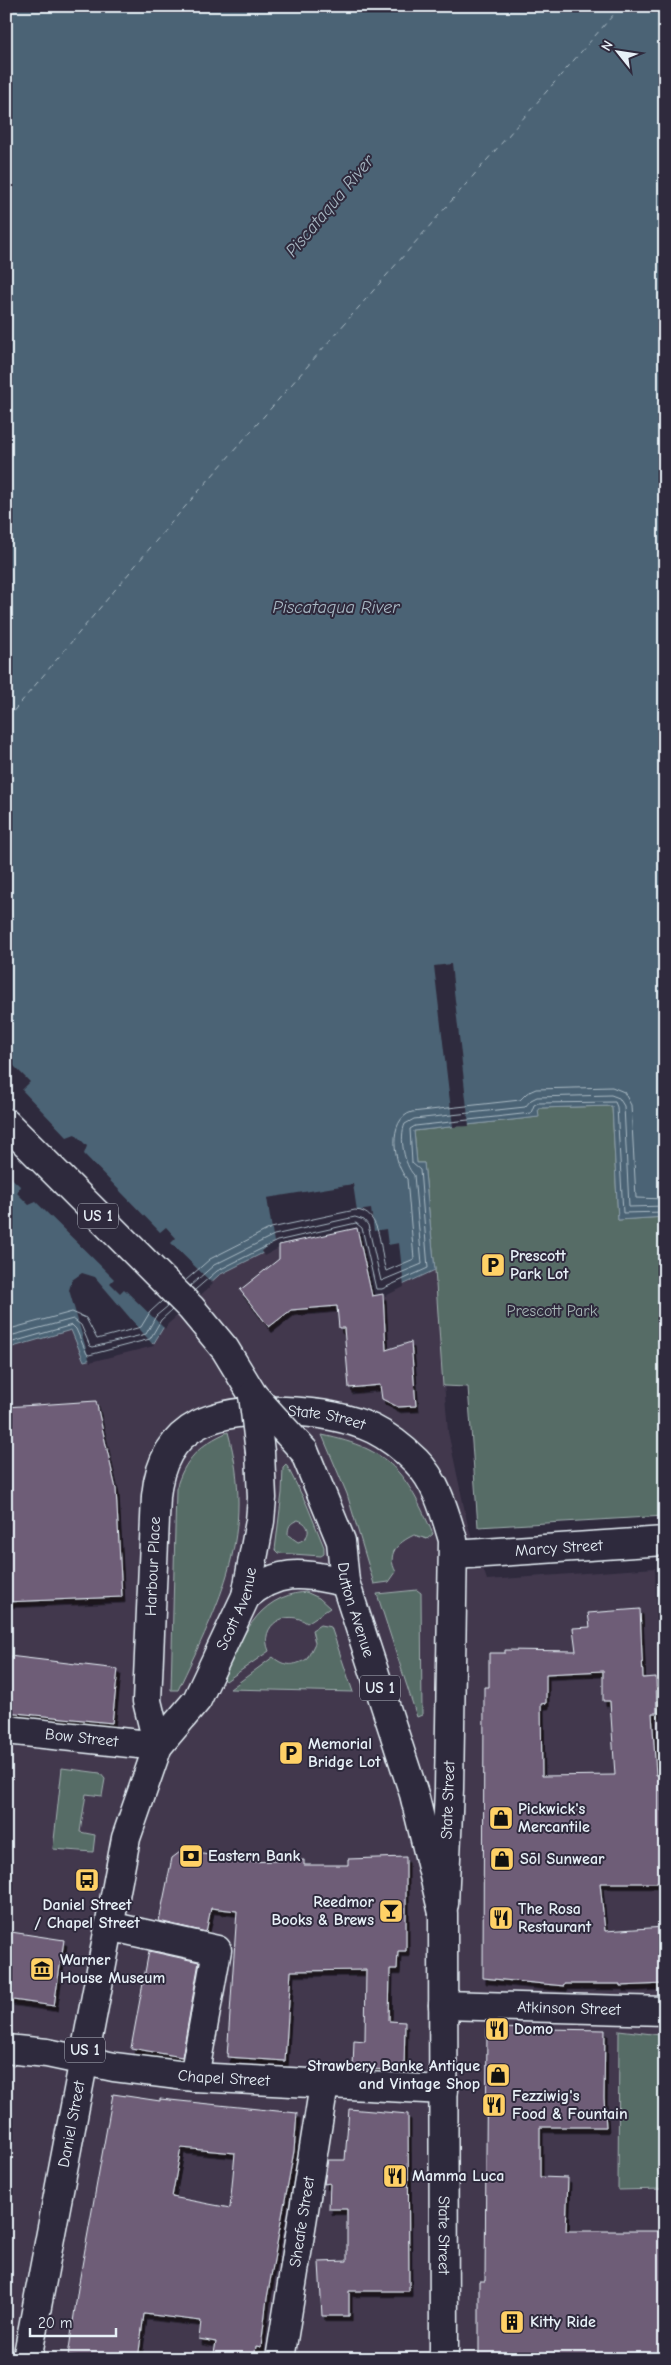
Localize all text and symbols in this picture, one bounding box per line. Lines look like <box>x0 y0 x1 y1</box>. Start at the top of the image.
north arrow <box>594 28 644 78</box>
text: N <box>598 38 617 54</box>
water label: Piscataqua River <box>281 150 379 261</box>
water label: Piscataqua River <box>273 597 400 618</box>
road number: US 1 <box>78 1204 118 1228</box>
place label: Prescott Park Lot <box>510 1247 569 1283</box>
parking icon: Prescott Park Lot <box>480 1252 506 1278</box>
park label: Prescott Park <box>507 1302 598 1320</box>
street label: State Street <box>287 1402 368 1434</box>
street label: Harbour Place <box>142 1516 164 1616</box>
street label: Marcy Street <box>514 1536 604 1560</box>
street label: Dutton Avenue <box>334 1561 378 1660</box>
street label: Scott Avenue <box>213 1566 260 1653</box>
road number: US 1 <box>360 1676 400 1700</box>
street label: Bow Street <box>44 1725 119 1751</box>
place label: Memorial Bridge Lot <box>308 1735 381 1771</box>
parking icon: Memorial Bridge Lot <box>278 1740 304 1766</box>
street label: State Street <box>438 1760 458 1840</box>
place label: Pickwick's Mercantile <box>518 1800 590 1836</box>
shop icon: Pickwick's Mercantile <box>488 1805 514 1831</box>
bank icon: Eastern Bank <box>178 1843 204 1869</box>
shop icon: Sōl Sunwear <box>489 1846 515 1872</box>
place label: Eastern Bank <box>208 1847 301 1865</box>
place label: Sōl Sunwear <box>520 1850 605 1868</box>
bus stop icon: Daniel Street / Chapel Street <box>74 1867 100 1893</box>
place label: Reedmor Books & Brews <box>271 1893 375 1929</box>
place label: Daniel Street / Chapel Street <box>34 1896 140 1932</box>
bar icon: Reedmor Books & Brews <box>378 1898 404 1924</box>
place label: The Rosa Restaurant <box>518 1900 592 1936</box>
restaurant icon: The Rosa Restaurant <box>488 1905 514 1931</box>
place label: Warner House Museum <box>60 1951 165 1987</box>
museum icon: Warner House Museum <box>29 1956 55 1982</box>
street label: Atkinson Street <box>517 1998 621 2019</box>
restaurant icon: Domo <box>484 2016 510 2042</box>
place label: Domo <box>514 2020 553 2038</box>
road number: US 1 <box>65 2038 105 2062</box>
place label: Strawbery Banke Antique and Vintage Shop <box>308 2057 480 2093</box>
shop icon: Strawbery Banke Antique and Vintage Shop <box>485 2062 511 2088</box>
street label: Chapel Street <box>177 2066 271 2090</box>
street label: Daniel Street <box>55 2079 89 2169</box>
place label: Fezziwig's Food & Fountain <box>512 2087 628 2123</box>
restaurant icon: Fezziwig's Food & Fountain <box>481 2092 507 2118</box>
restaurant icon: Mamma Luca <box>382 2163 408 2189</box>
place label: Mamma Luca <box>412 2167 504 2185</box>
street label: Sheafe Street <box>286 2175 318 2268</box>
street label: State Street <box>435 2196 453 2275</box>
scale bar <box>30 2305 116 2337</box>
building icon: Kitty Ride <box>499 2309 525 2335</box>
place label: Kitty Ride <box>530 2313 596 2331</box>
text: 20 m <box>38 2314 72 2332</box>

